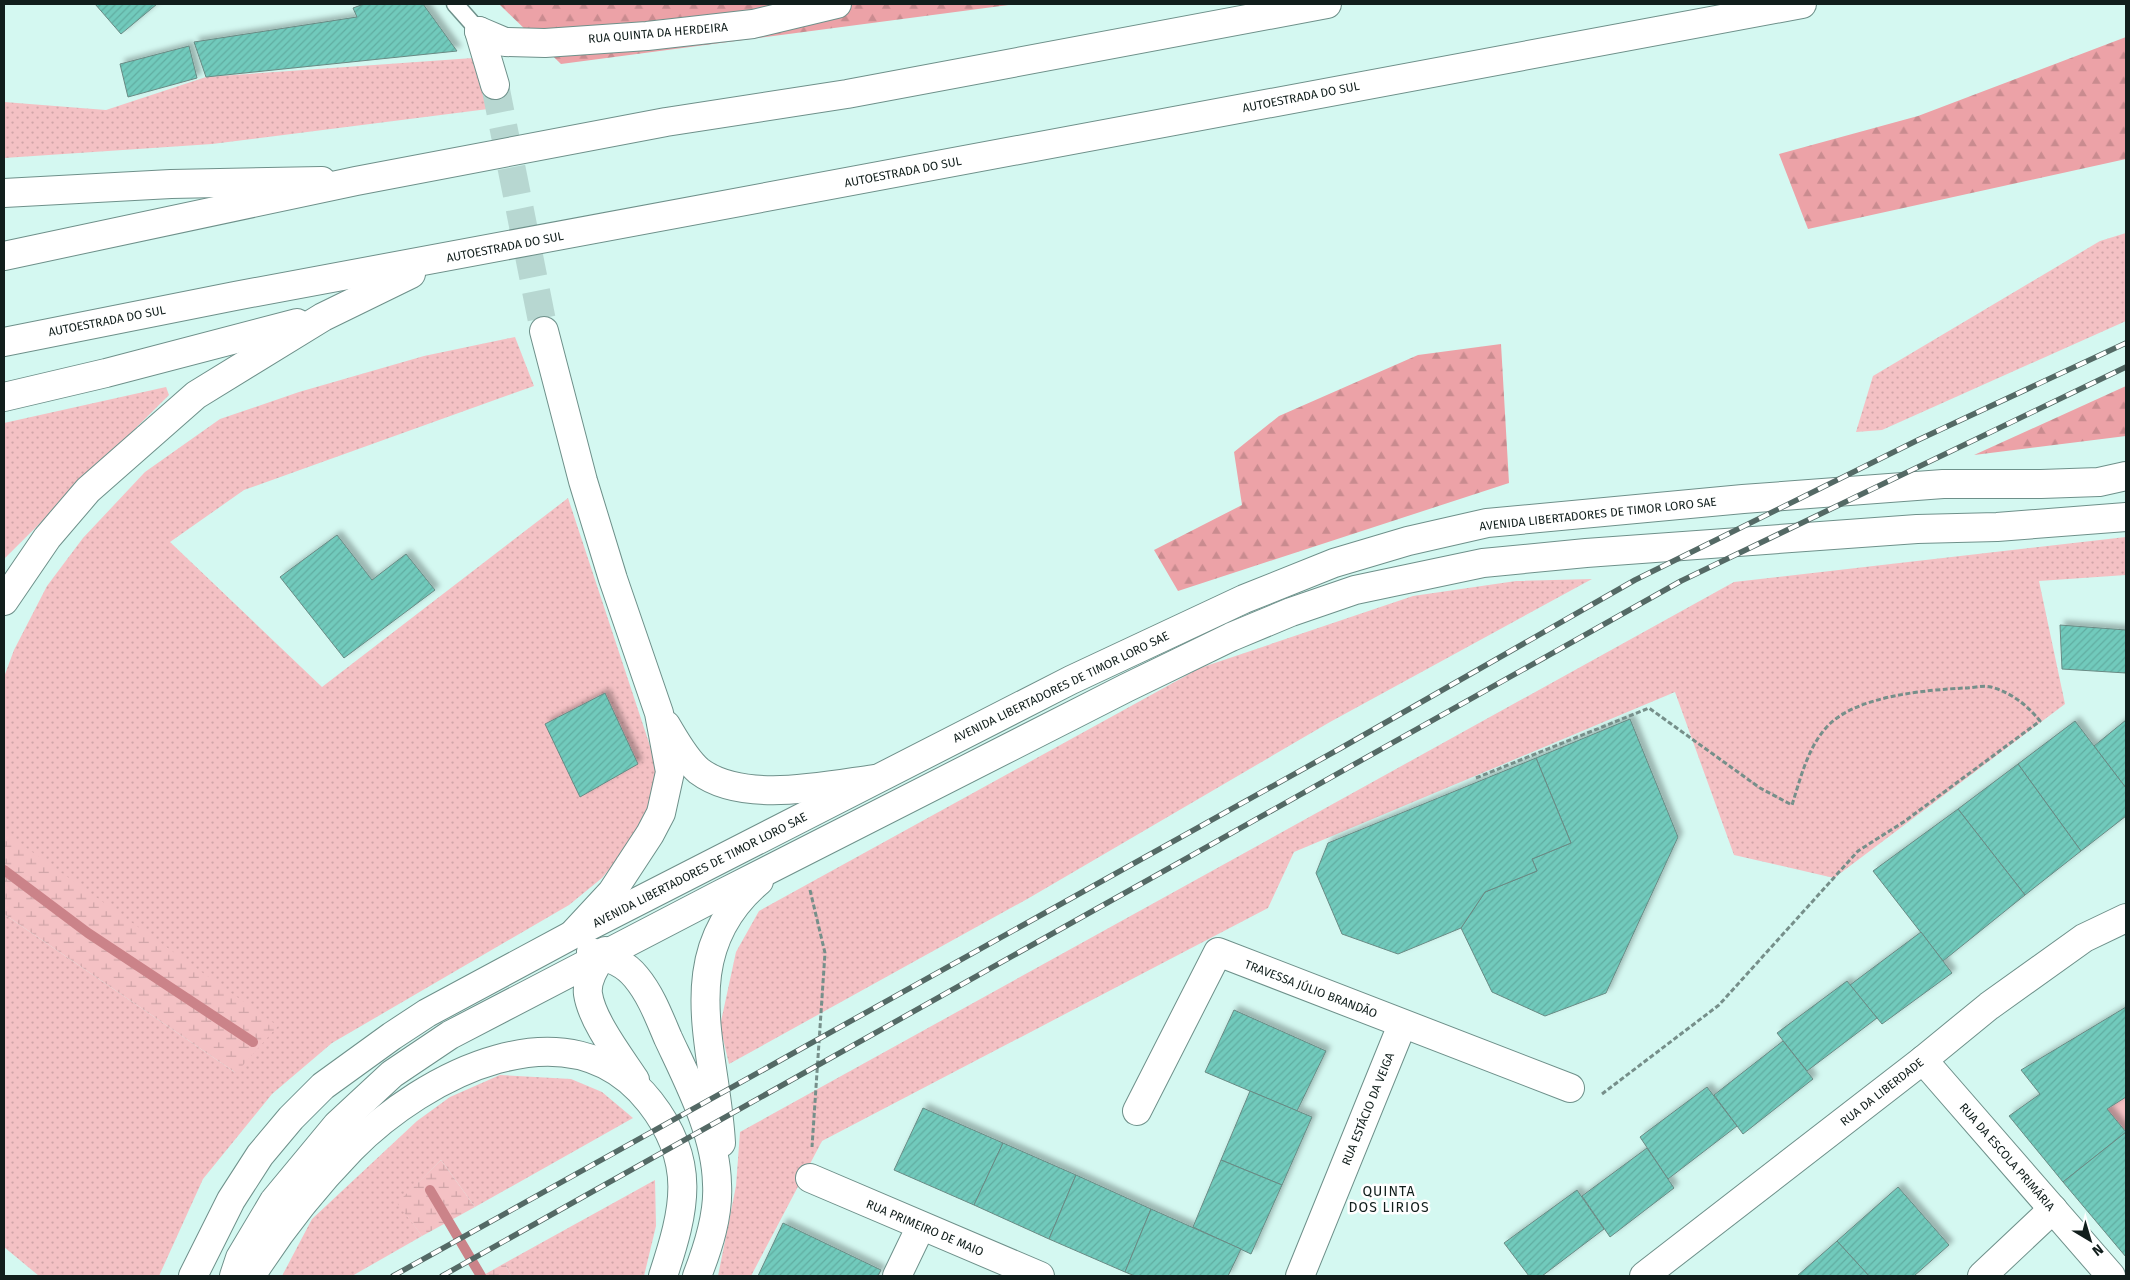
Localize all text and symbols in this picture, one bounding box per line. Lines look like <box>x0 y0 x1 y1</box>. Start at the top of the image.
street label: RUA QUINTA DA HERDEIRA <box>588 20 728 46</box>
street label: AUTOESTRADA DO SUL <box>1241 79 1361 115</box>
street label: AUTOESTRADA DO SUL <box>843 154 963 190</box>
street label: AUTOESTRADA DO SUL <box>445 229 565 265</box>
street label: AUTOESTRADA DO SUL <box>47 303 167 339</box>
street label: AVENIDA LIBERTADORES DE TIMOR LORO SAE <box>1479 495 1717 533</box>
street label: AVENIDA LIBERTADORES DE TIMOR LORO SAE <box>951 628 1171 746</box>
street label: AVENIDA LIBERTADORES DE TIMOR LORO SAE <box>591 810 809 930</box>
street label: TRAVESSA JÚLIO BRANDÃO <box>1243 956 1380 1021</box>
street label: RUA ESTÁCIO DA VEIGA <box>1338 1050 1397 1167</box>
street label: RUA DA LIBERDADE <box>1838 1055 1926 1129</box>
street label: RUA DA ESCOLA PRIMÁRIA <box>1956 1100 2058 1214</box>
district label: QUINTA DOS LIRIOS <box>1348 1183 1430 1216</box>
street label: RUA PRIMEIRO DE MAIO <box>864 1197 986 1259</box>
north arrow <box>2065 1215 2115 1265</box>
text: N <box>2089 1240 2107 1259</box>

